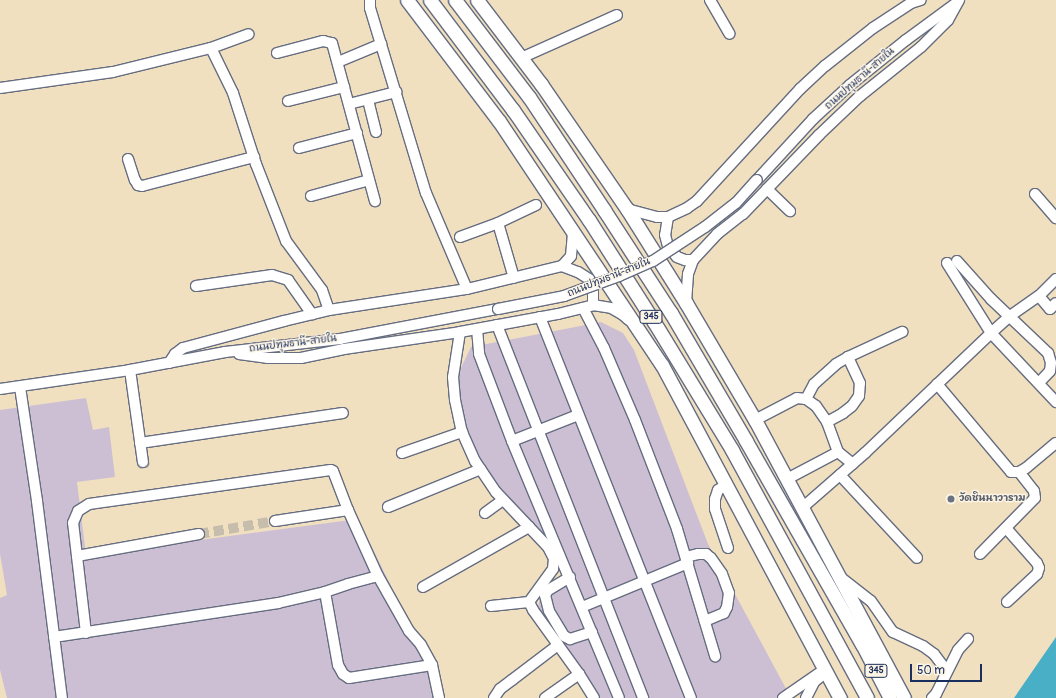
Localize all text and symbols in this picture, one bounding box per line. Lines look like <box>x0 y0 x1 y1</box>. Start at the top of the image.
street label: ถนนปทุมธานี-สายใน <box>823 46 897 112</box>
street label: ถนนปทุมธานี-สายใน <box>566 256 652 300</box>
road number: 345 <box>639 310 663 324</box>
street label: ถนนปทุมธานี-สายใน <box>248 333 338 355</box>
place label: วัดชินนาวาราม <box>959 493 1025 505</box>
marker: วัดชินนาวาราม <box>946 494 956 504</box>
scale bar <box>912 656 984 682</box>
text: 50 m <box>917 663 945 678</box>
road number: 345 <box>864 664 888 678</box>

